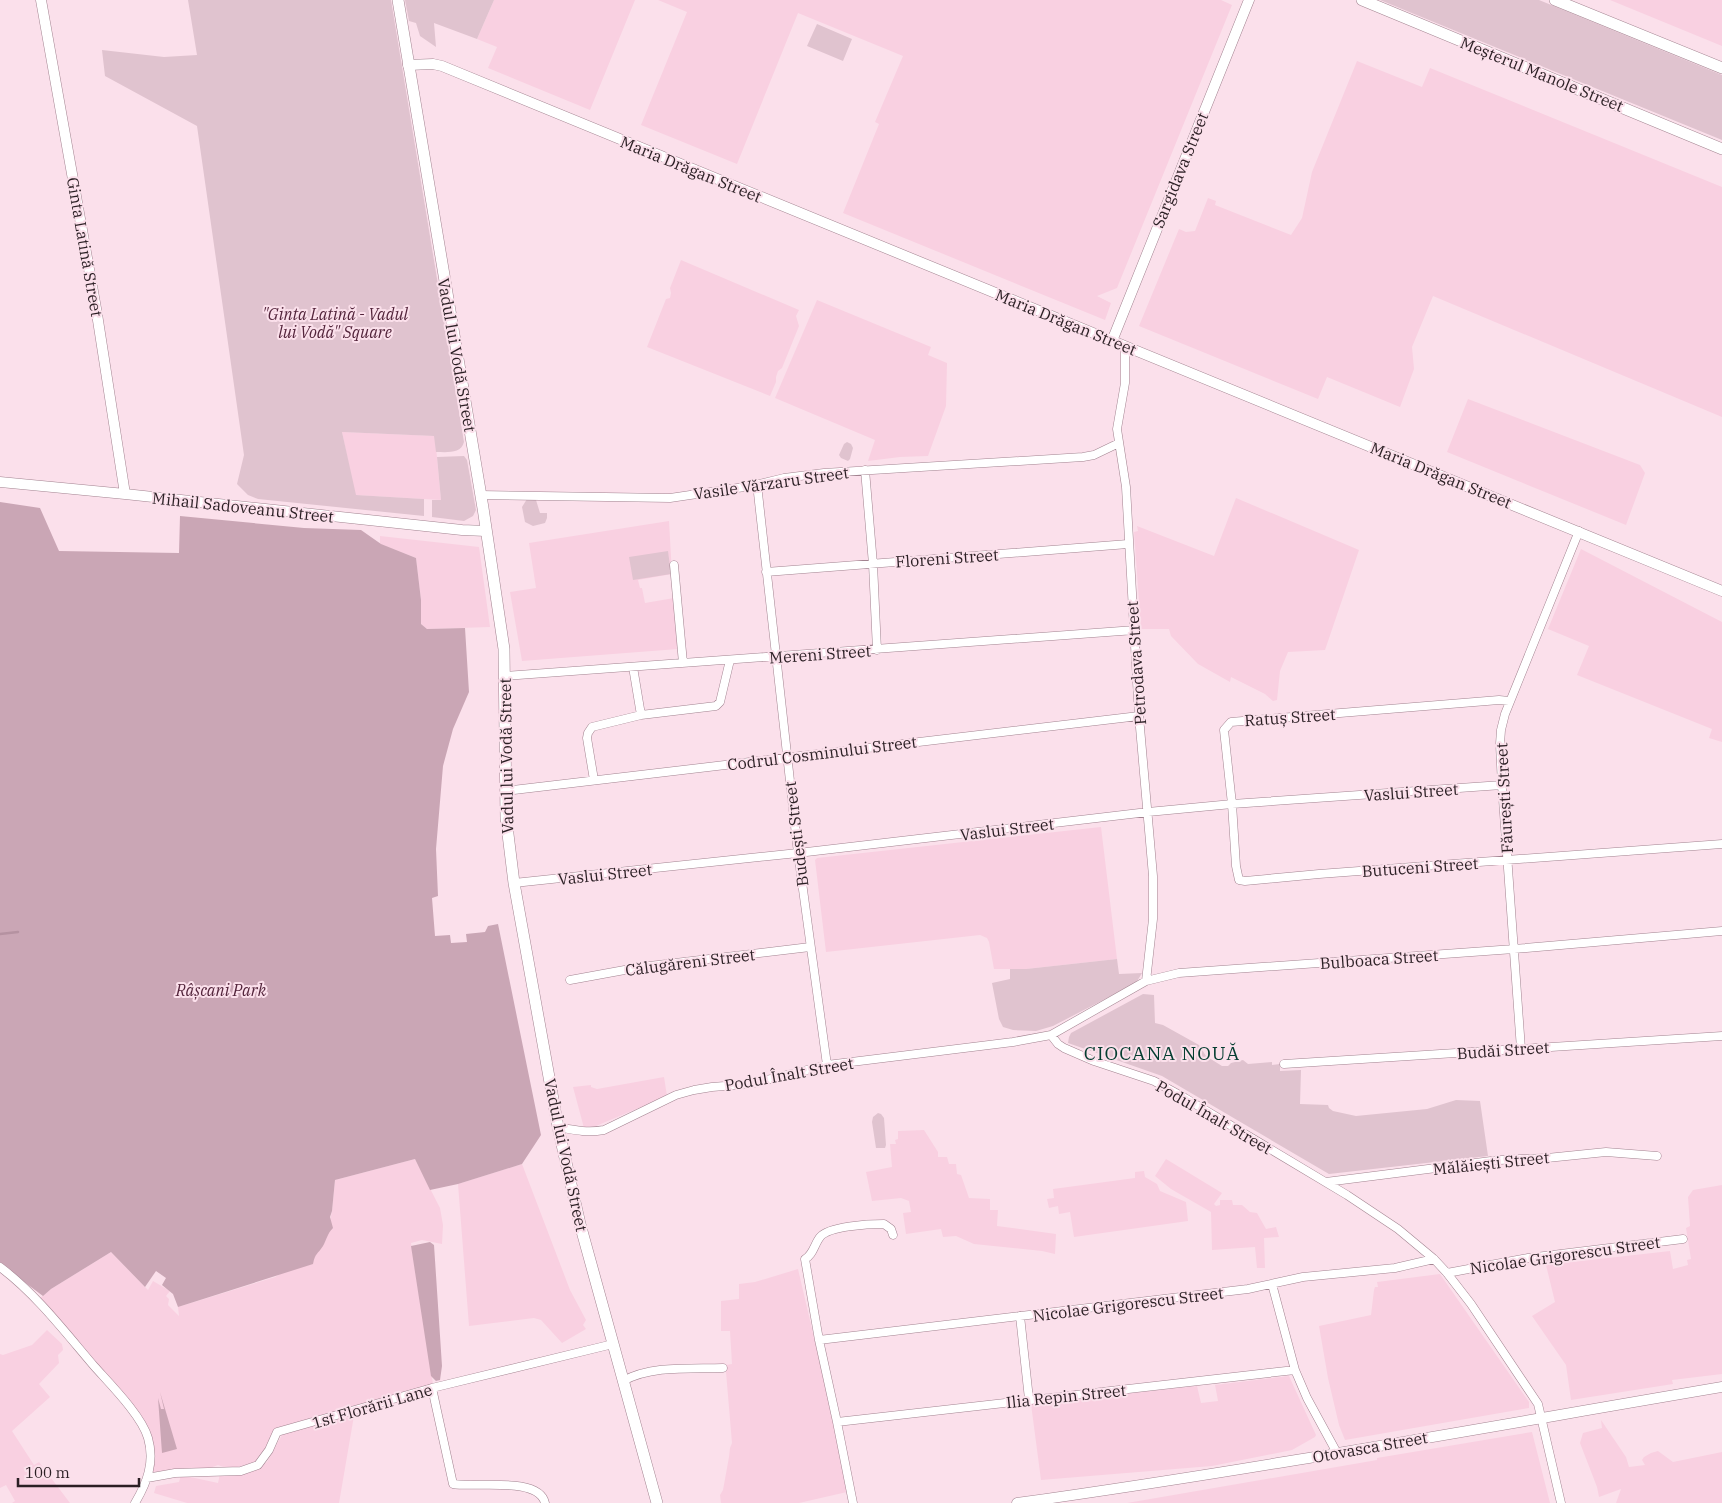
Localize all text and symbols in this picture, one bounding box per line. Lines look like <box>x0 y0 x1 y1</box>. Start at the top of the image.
street label: Meșterul Manole Street <box>1457 32 1627 116</box>
street label: Sargidava Street <box>1148 109 1212 231</box>
street label: Maria Drăgan Street <box>617 132 765 207</box>
street label: Ginta Latină Street <box>63 176 107 319</box>
street label: Vadul lui Vodă Street <box>434 276 480 434</box>
street label: Maria Drăgan Street <box>992 285 1140 360</box>
park label: "Ginta Latină - Vadul lui Vodă" Square <box>262 304 409 342</box>
street label: Maria Drăgan Street <box>1367 438 1515 513</box>
street label: Vasile Vărzaru Street <box>692 462 850 504</box>
street label: Mihail Sadoveanu Street <box>151 488 335 527</box>
street label: Floreni Street <box>895 544 1000 572</box>
street label: Petrodava Street <box>1122 600 1150 726</box>
street label: Mereni Street <box>768 640 872 668</box>
street label: Vadul lui Vodă Street <box>495 678 517 834</box>
street label: Ratuș Street <box>1244 704 1337 730</box>
street label: Codrul Cosminului Street <box>726 731 918 775</box>
street label: Făurești Street <box>1491 742 1517 854</box>
street label: Vaslui Street <box>1363 779 1459 805</box>
street label: Budești Street <box>780 780 812 888</box>
street label: Vaslui Street <box>959 813 1055 845</box>
street label: Butuceni Street <box>1361 853 1479 881</box>
street label: Vaslui Street <box>557 859 653 889</box>
street label: Călugăreni Street <box>624 944 756 980</box>
street label: Bulboaca Street <box>1319 945 1439 973</box>
park label: Râșcani Park <box>175 980 267 1000</box>
street label: Budăi Street <box>1456 1037 1550 1063</box>
district label: CIOCANA NOUĂ <box>1084 1041 1240 1065</box>
street label: Podul Înalt Street <box>723 1053 855 1095</box>
street label: Podul Înalt Street <box>1152 1076 1276 1158</box>
street label: Vadul lui Vodă Street <box>540 1077 592 1234</box>
street label: Mălăiești Street <box>1432 1147 1551 1179</box>
street label: Nicolae Grigorescu Street <box>1469 1232 1662 1278</box>
street label: Nicolae Grigorescu Street <box>1031 1282 1225 1326</box>
street label: 1st Florării Lane <box>310 1379 434 1433</box>
street label: Ilia Repin Street <box>1005 1380 1127 1412</box>
street label: Otovasca Street <box>1311 1427 1429 1467</box>
scale bar <box>18 1456 139 1488</box>
text: 100 m <box>25 1463 70 1482</box>

